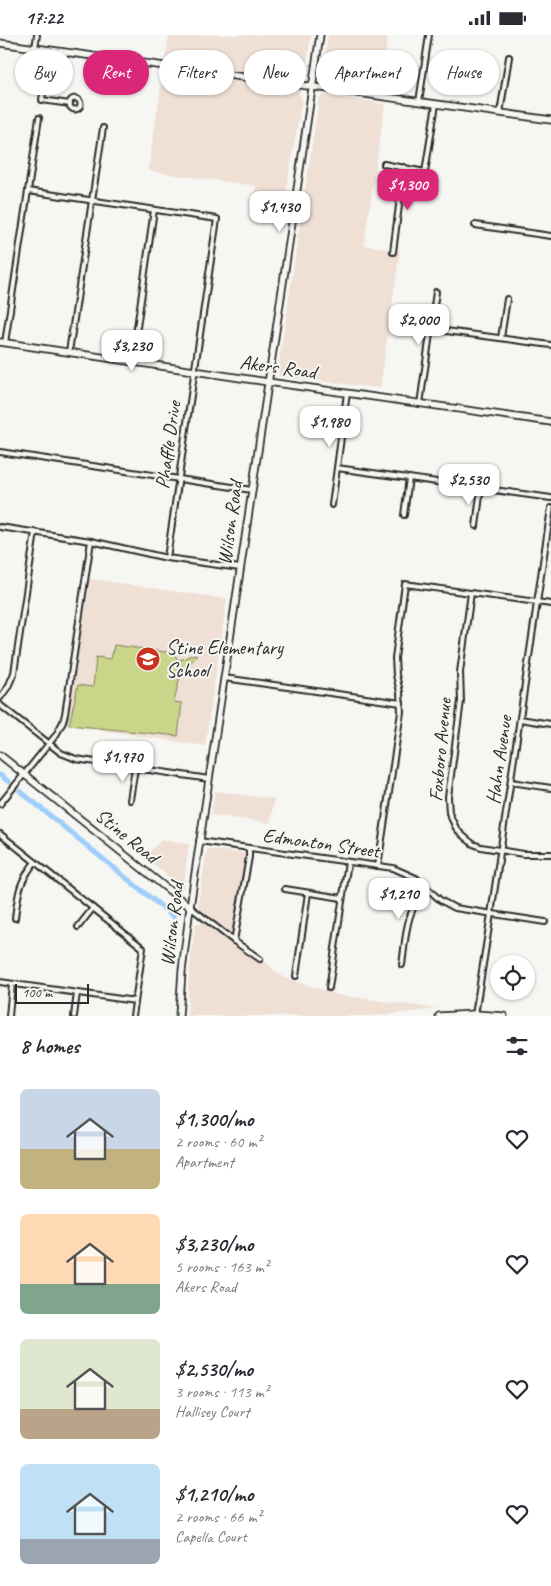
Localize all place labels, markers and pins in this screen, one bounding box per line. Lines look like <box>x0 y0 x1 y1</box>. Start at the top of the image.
pin: $1,300 <box>367 169 449 211</box>
pin: $1,430 <box>239 191 321 233</box>
pin: $2,000 <box>378 303 460 346</box>
pin: $3,230 <box>91 329 173 372</box>
pin: $1,980 <box>289 405 371 448</box>
pin: $2,530 <box>428 463 510 506</box>
place label: Stine Elementary School <box>166 635 284 683</box>
school or university icon: Stine Elementary School <box>135 646 161 672</box>
pin: $1,970 <box>82 741 164 783</box>
pin: $1,210 <box>358 877 440 920</box>

